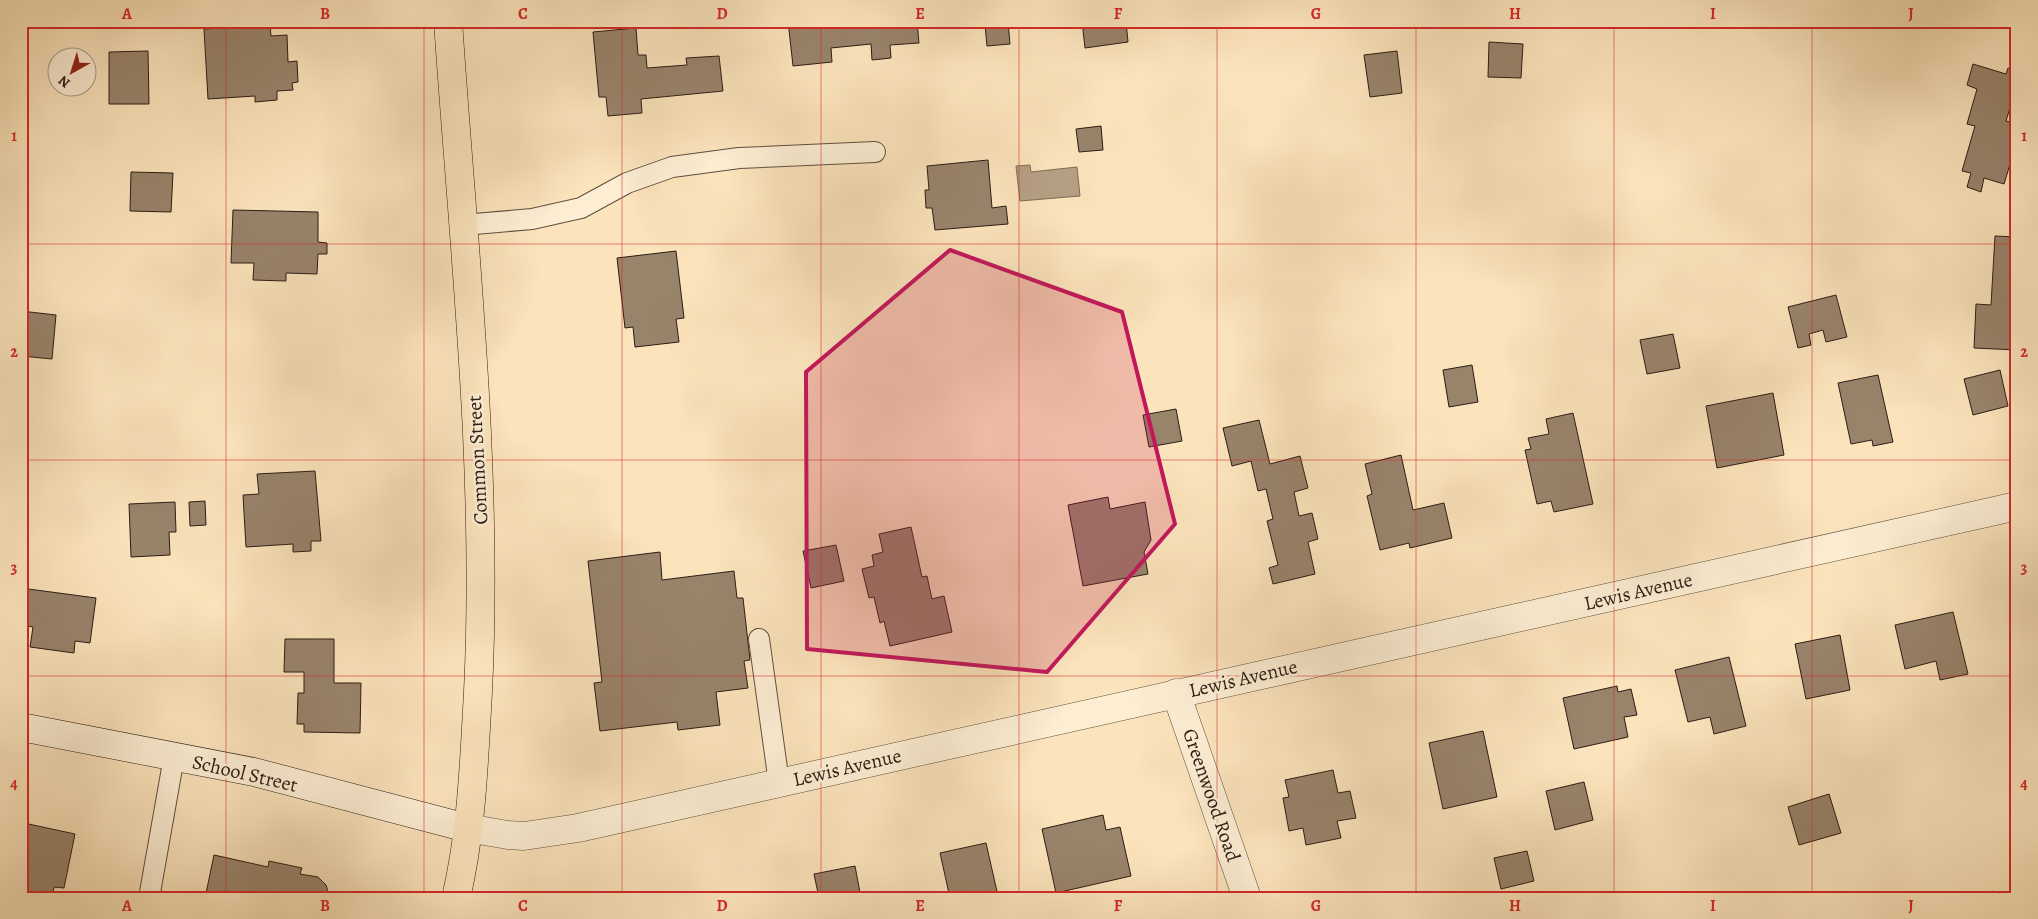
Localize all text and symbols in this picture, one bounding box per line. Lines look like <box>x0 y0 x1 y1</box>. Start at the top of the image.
text: A <box>121 3 133 25</box>
text: B <box>320 3 330 25</box>
text: C <box>518 3 528 25</box>
text: D <box>716 3 728 25</box>
text: E <box>915 3 925 25</box>
text: F <box>1114 3 1123 25</box>
text: G <box>1311 3 1321 25</box>
text: H <box>1509 3 1521 25</box>
text: I <box>1710 3 1716 25</box>
text: J <box>1908 3 1914 25</box>
north arrow <box>48 48 98 98</box>
text: N <box>54 71 74 92</box>
text: 1 <box>11 125 17 147</box>
text: 1 <box>2021 125 2027 147</box>
text: 2 <box>10 341 18 363</box>
text: 2 <box>2020 341 2028 363</box>
street label: Common Street <box>461 394 494 525</box>
text: 3 <box>11 557 18 579</box>
text: 3 <box>2021 557 2028 579</box>
street label: Lewis Avenue <box>1581 566 1695 617</box>
street label: Lewis Avenue <box>1186 653 1300 704</box>
street label: Greenwood Road <box>1176 725 1247 865</box>
street label: Lewis Avenue <box>790 742 904 793</box>
street label: School Street <box>190 748 301 799</box>
text: 4 <box>10 773 18 795</box>
text: 4 <box>2020 773 2028 795</box>
text: A <box>121 895 133 917</box>
text: B <box>320 895 330 917</box>
text: C <box>518 895 528 917</box>
text: D <box>716 895 728 917</box>
text: E <box>915 895 925 917</box>
text: F <box>1114 895 1123 917</box>
text: G <box>1311 895 1321 917</box>
text: H <box>1509 895 1521 917</box>
text: I <box>1710 895 1716 917</box>
text: J <box>1908 895 1914 917</box>

